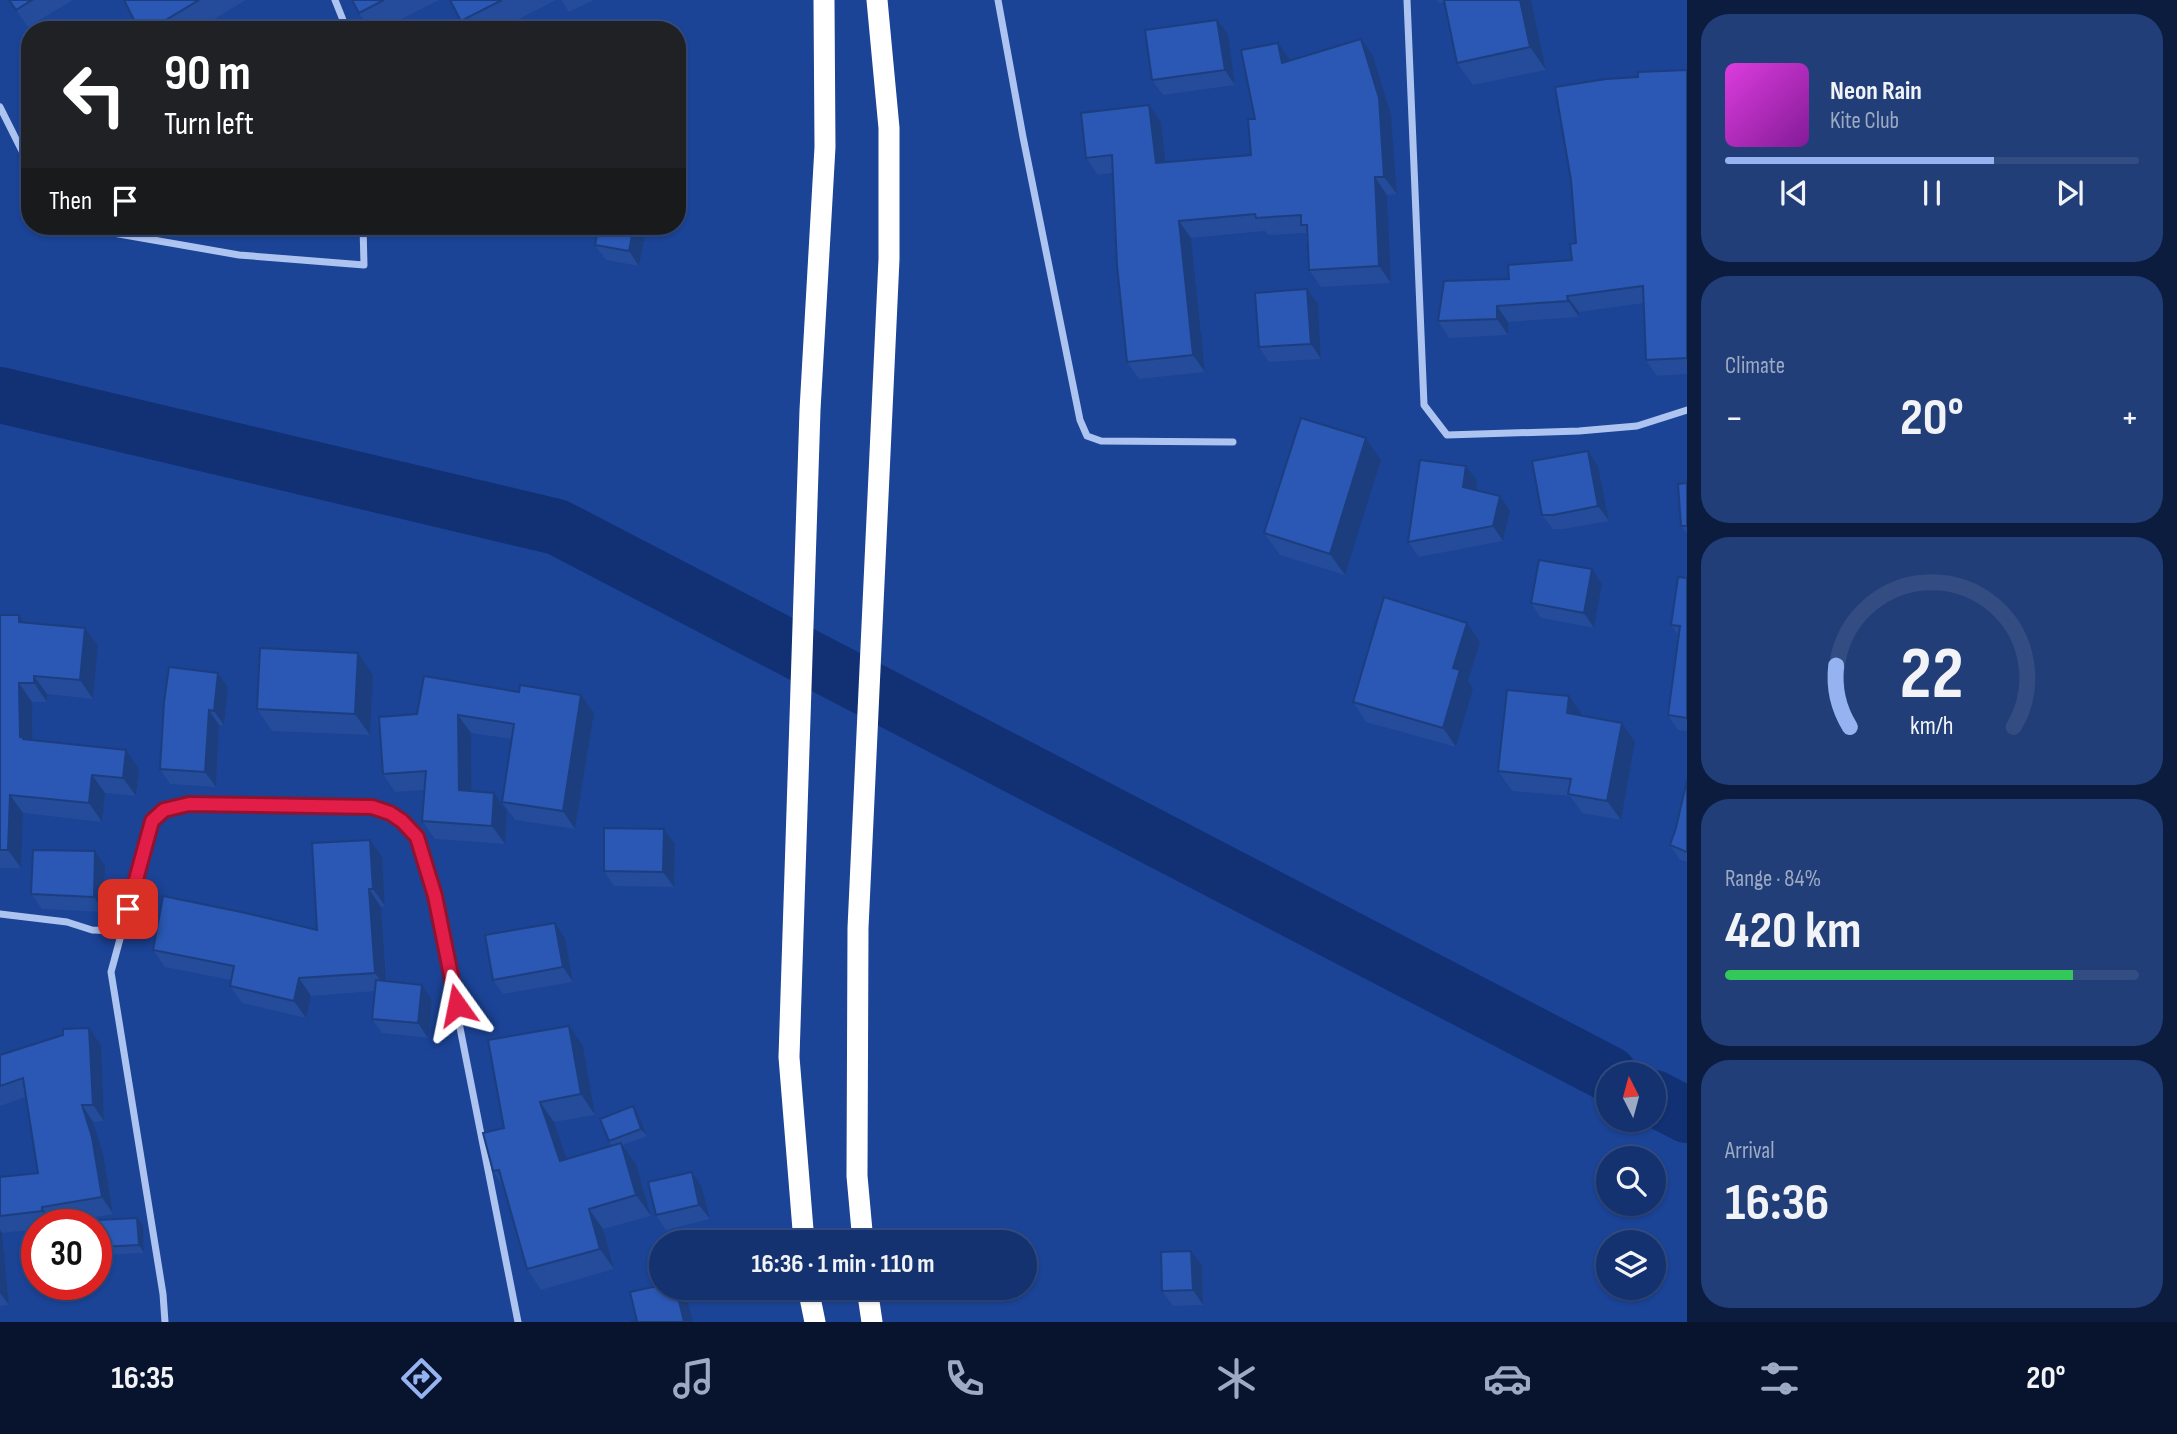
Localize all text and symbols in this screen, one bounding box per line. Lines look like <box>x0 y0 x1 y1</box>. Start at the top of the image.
text: 90 m <box>164 45 251 104</box>
icon: left <box>49 49 140 140</box>
text: Neon Rain <box>1830 76 1922 107</box>
text: Turn left <box>164 105 254 144</box>
text: Kite Club <box>1830 107 1899 135</box>
icon: previous <box>1775 174 1813 212</box>
icon: pause <box>1913 174 1951 212</box>
icon: next <box>2051 174 2089 212</box>
icon: arrive <box>106 182 144 220</box>
text: Then <box>49 186 92 217</box>
text: Climate <box>1725 352 1785 380</box>
text: 20° <box>1900 387 1964 450</box>
text: − <box>1725 396 1744 441</box>
text: + <box>2120 396 2139 441</box>
text: 22 <box>1900 631 1964 719</box>
text: km/h <box>1910 711 1954 742</box>
text: Range · 84% <box>1725 865 1821 893</box>
pin <box>98 879 158 939</box>
icon: arrive <box>109 890 147 928</box>
text: 420 km <box>1725 900 1861 963</box>
position arrow <box>420 968 494 1042</box>
north arrow <box>1596 1062 1666 1132</box>
map controls <box>1596 1062 1666 1300</box>
text: Arrival <box>1725 1137 1774 1165</box>
button: search <box>1596 1146 1666 1216</box>
text: 16:36 <box>1725 1172 1829 1235</box>
speed limit sign: 30 <box>21 1209 112 1300</box>
button: layers <box>1596 1230 1666 1300</box>
text: 16:36 · 1 min · 110 m <box>751 1249 935 1280</box>
icon: directions <box>397 1354 446 1403</box>
icon: music <box>669 1354 718 1403</box>
icon: phone <box>940 1354 989 1403</box>
icon: climate <box>1212 1354 1261 1403</box>
icon: car <box>1483 1354 1532 1403</box>
icon: filters <box>1755 1354 1804 1403</box>
text: 16:35 <box>111 1359 174 1398</box>
text: 20° <box>2026 1359 2066 1398</box>

